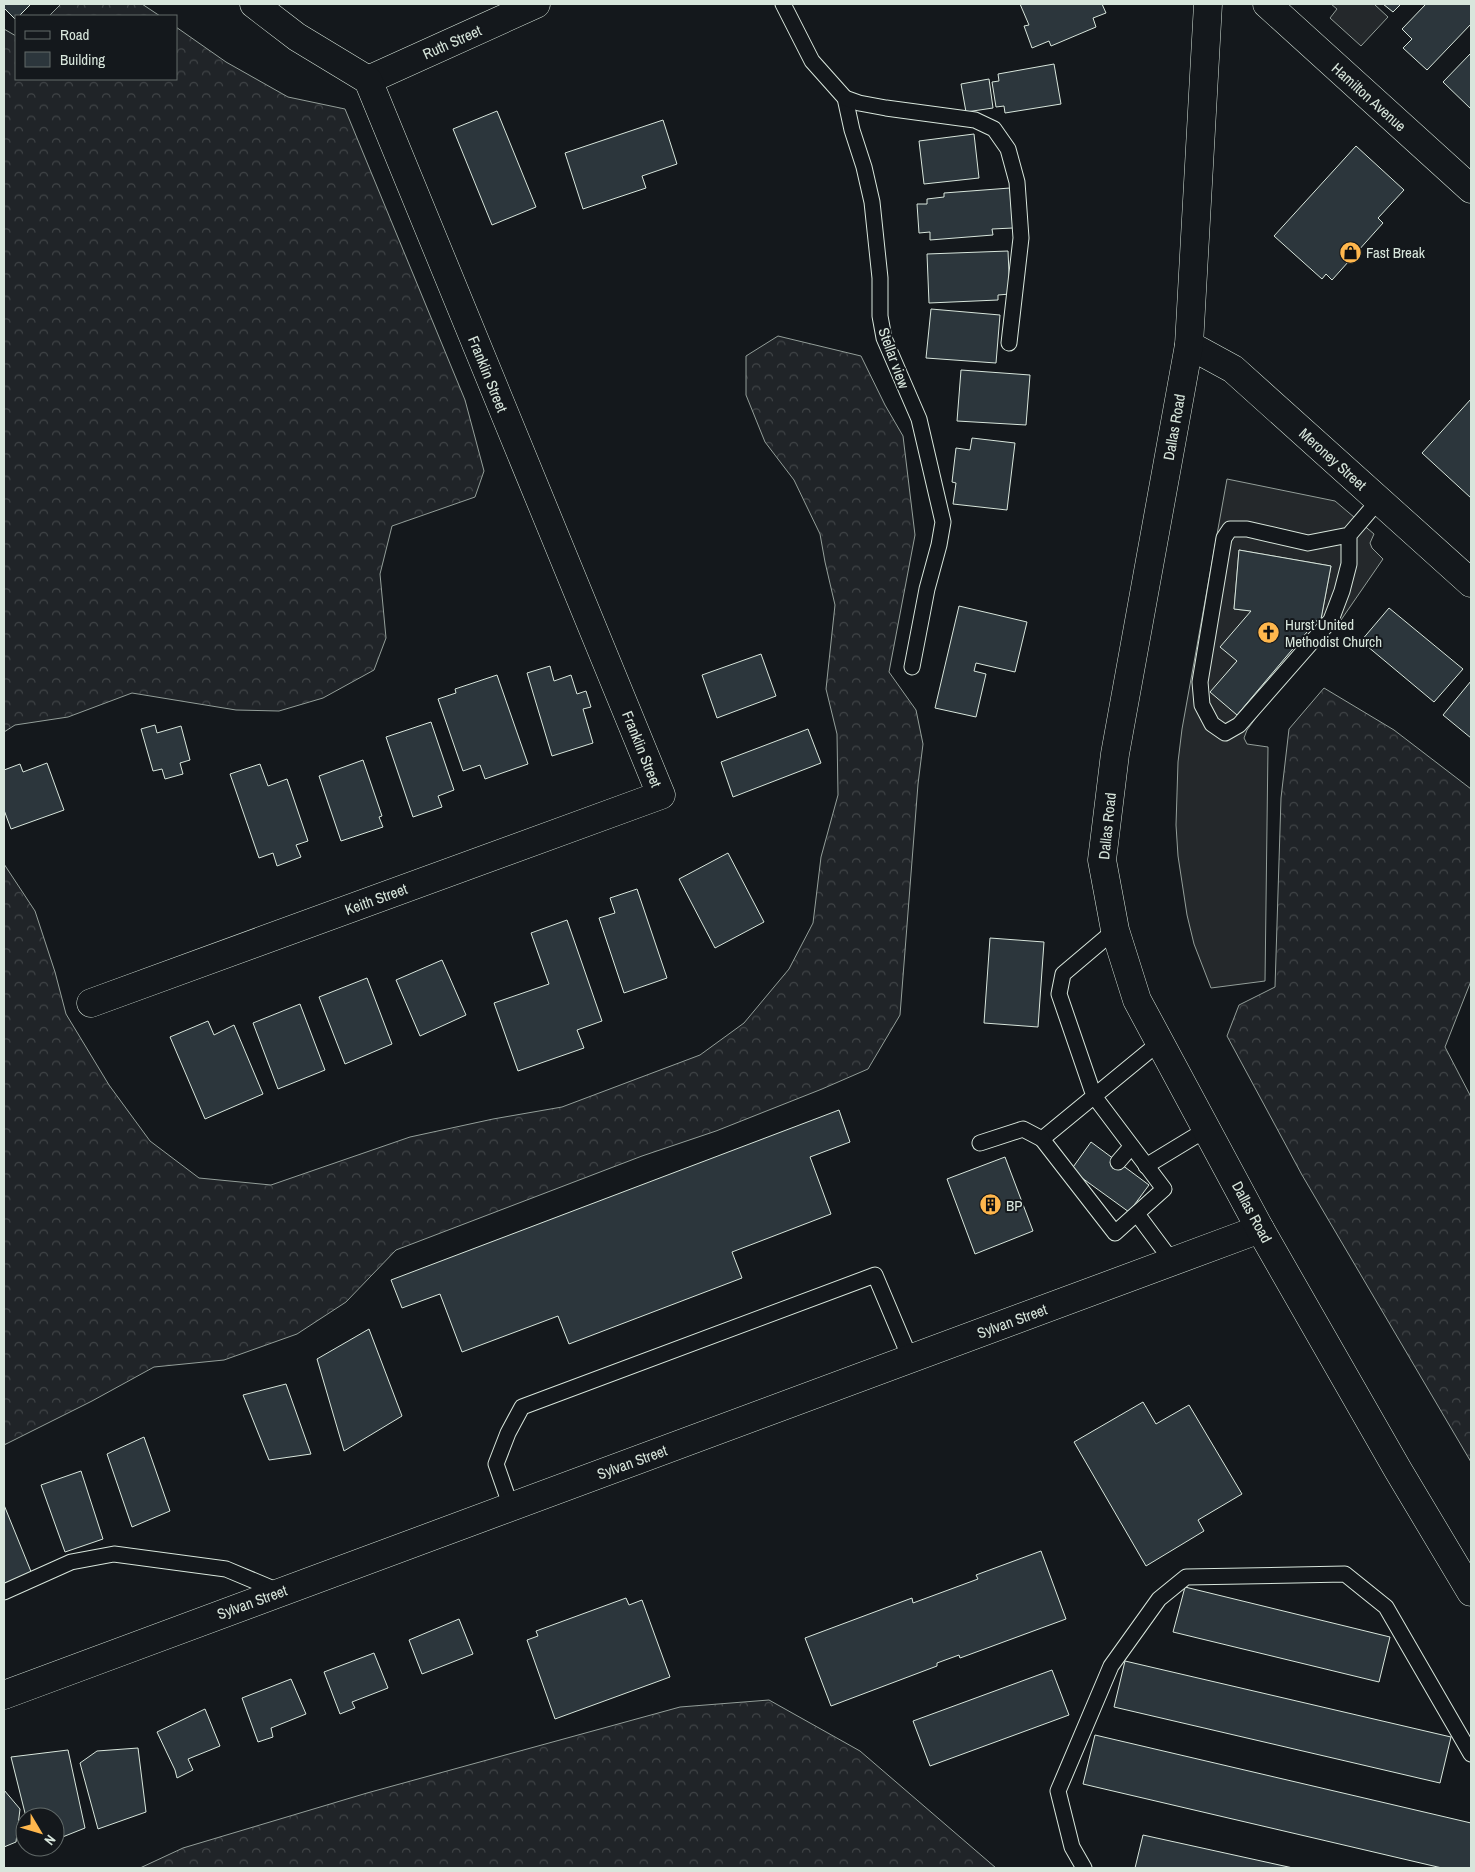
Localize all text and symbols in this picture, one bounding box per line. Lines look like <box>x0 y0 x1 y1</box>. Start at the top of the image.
legend <box>15 15 178 80</box>
street label: Ruth Street <box>419 20 485 64</box>
text: Road <box>60 24 89 45</box>
text: Building <box>60 49 105 70</box>
street label: Hamilton Avenue <box>1327 58 1411 136</box>
shop icon: Fast Break <box>1338 240 1362 264</box>
place label: Fast Break <box>1366 242 1426 263</box>
street label: Stellar view <box>873 325 915 392</box>
street label: Franklin Street <box>463 333 513 416</box>
street label: Dallas Road <box>1158 392 1190 462</box>
street label: Meroney Street <box>1295 423 1372 495</box>
place label: Hurst United Methodist Church <box>1285 614 1382 652</box>
church icon: Hurst United Methodist Church <box>1257 621 1281 645</box>
street label: Franklin Street <box>617 708 667 791</box>
street label: Dallas Road <box>1093 792 1121 860</box>
street label: Keith Street <box>342 878 411 920</box>
street label: Dallas Road <box>1227 1177 1277 1247</box>
building icon: BP <box>978 1193 1002 1217</box>
place label: BP <box>1006 1195 1022 1216</box>
street label: Sylvan Street <box>974 1298 1051 1343</box>
street label: Sylvan Street <box>594 1439 671 1484</box>
street label: Sylvan Street <box>214 1579 291 1624</box>
north arrow <box>15 1807 65 1857</box>
text: N <box>41 1831 60 1849</box>

